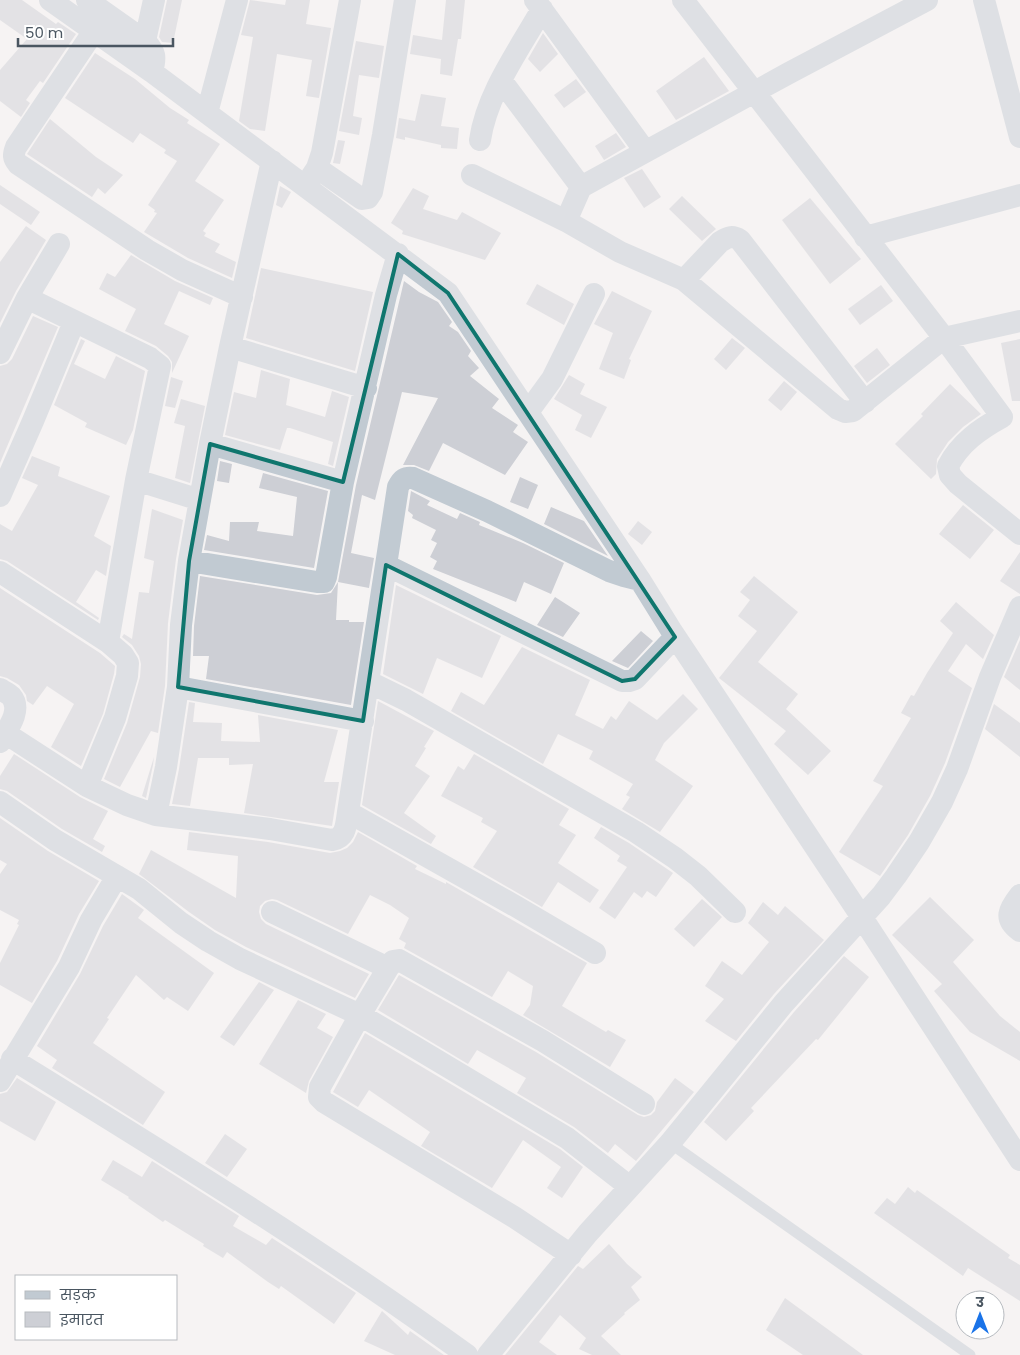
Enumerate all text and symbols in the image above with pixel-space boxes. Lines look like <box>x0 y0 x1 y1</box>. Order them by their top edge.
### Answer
scale bar <box>18 15 172 47</box>
text: 50 m <box>25 22 63 43</box>
legend <box>15 1275 178 1340</box>
text: सड़क <box>59 1284 97 1305</box>
north arrow <box>955 1290 1005 1340</box>
text: उ <box>975 1292 985 1312</box>
text: इमारत <box>59 1309 104 1330</box>

